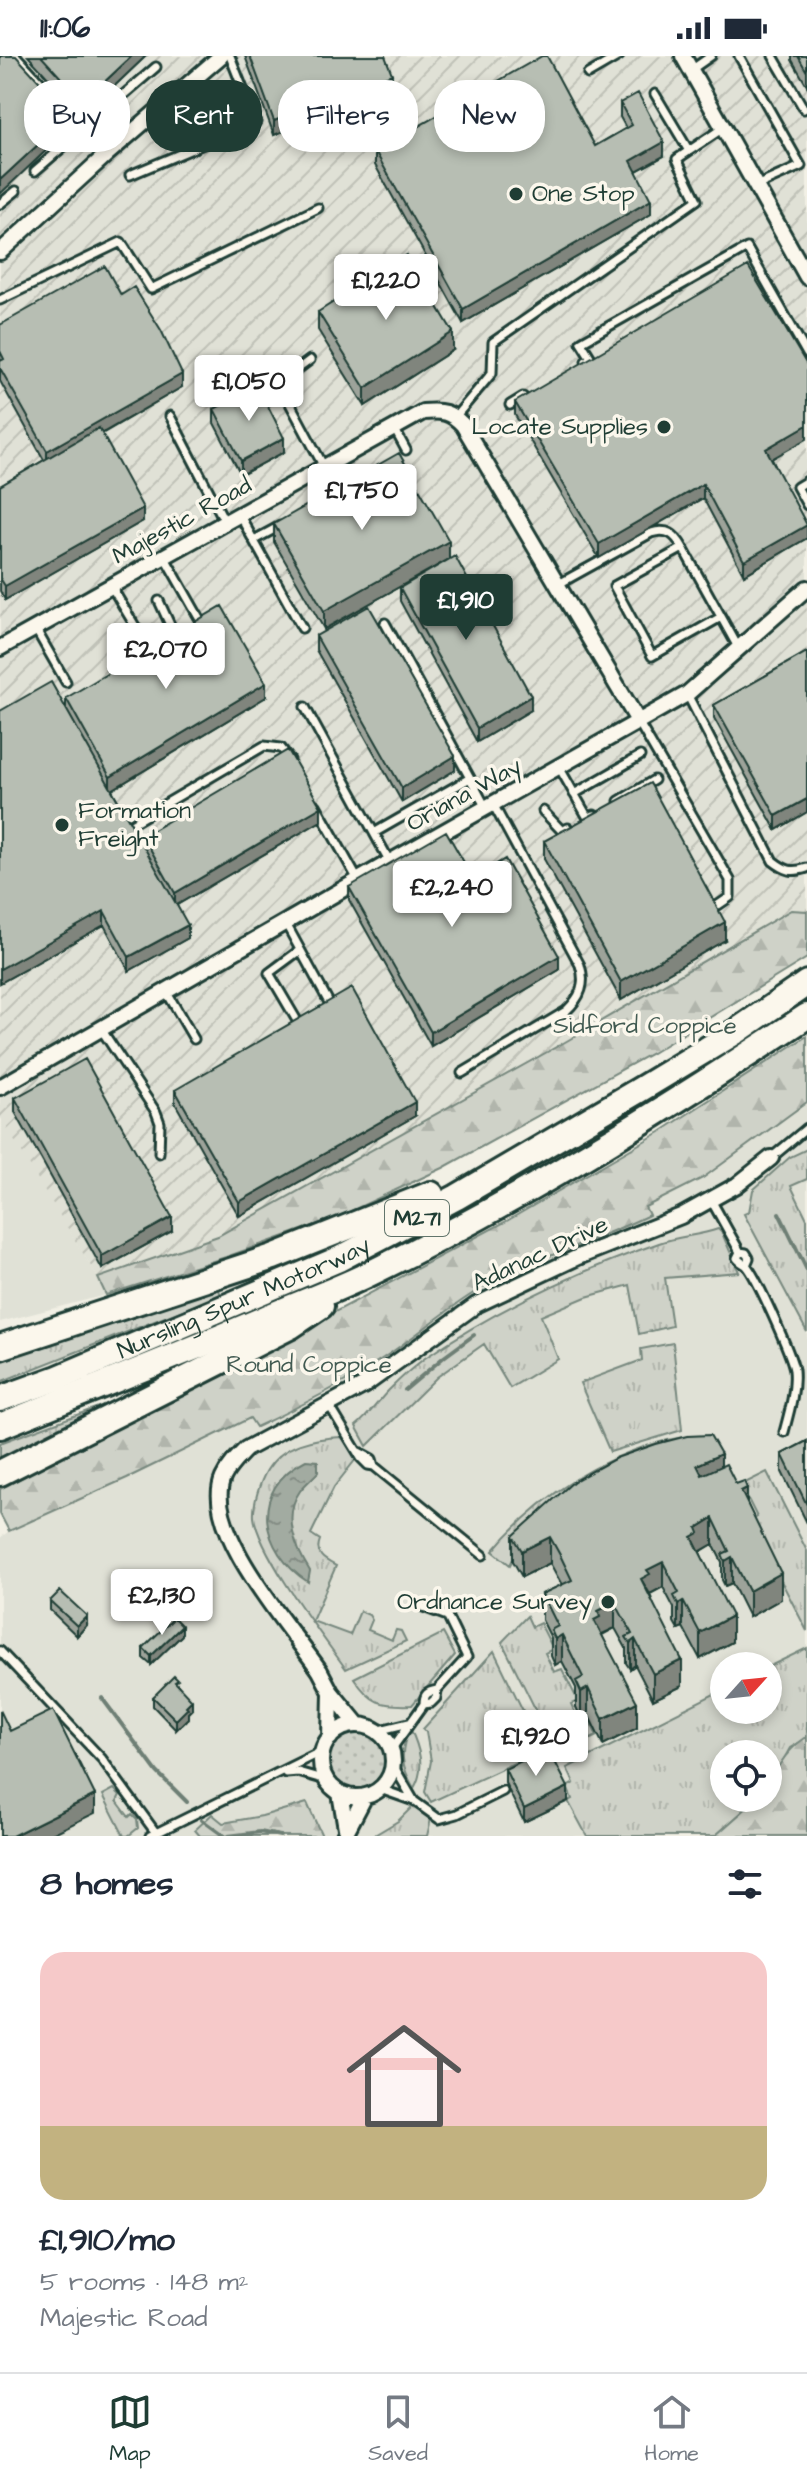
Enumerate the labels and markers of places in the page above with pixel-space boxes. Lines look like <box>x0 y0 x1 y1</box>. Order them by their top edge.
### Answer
place label: One Stop <box>532 177 635 211</box>
marker: One Stop <box>507 185 525 203</box>
pin: £1,220 <box>321 254 451 322</box>
pin: £1,050 <box>184 355 314 423</box>
place label: Locate Supplies <box>471 410 648 444</box>
marker: Locate Supplies <box>655 418 673 436</box>
pin: £1,750 <box>297 464 427 532</box>
pin: £1,910 <box>401 574 531 642</box>
pin: £2,070 <box>101 623 231 691</box>
place label: Formation Freight <box>78 794 191 857</box>
marker: Formation Freight <box>53 816 71 834</box>
pin: £2,240 <box>387 861 517 929</box>
pin: £2,130 <box>97 1569 227 1637</box>
place label: Ordnance Survey <box>397 1585 592 1620</box>
marker: Ordnance Survey <box>599 1593 617 1611</box>
pin: £1,920 <box>471 1710 601 1778</box>

